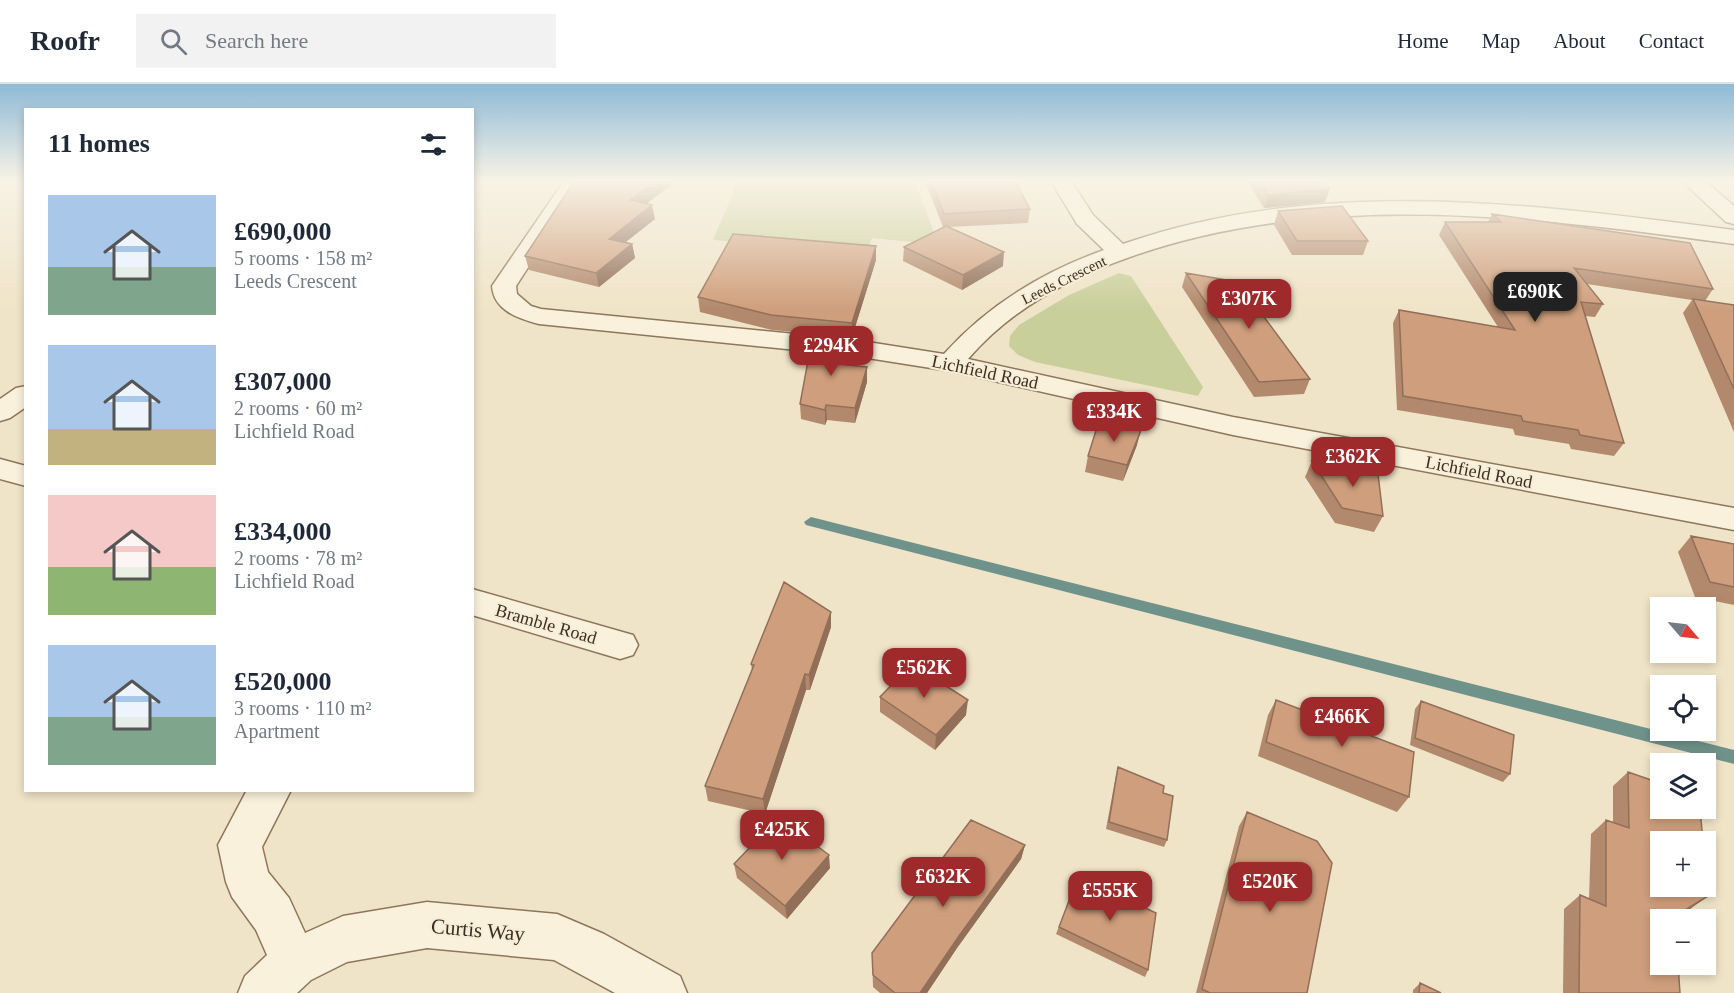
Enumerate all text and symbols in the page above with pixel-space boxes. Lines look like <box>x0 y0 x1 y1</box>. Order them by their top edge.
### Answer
search box <box>136 14 556 68</box>
text: Roofr <box>30 25 100 56</box>
icon: search <box>157 25 190 58</box>
text: Search here <box>205 28 308 53</box>
text: Home <box>1397 29 1449 53</box>
text: Map <box>1482 29 1520 53</box>
text: About <box>1553 29 1606 53</box>
text: Contact <box>1639 29 1704 53</box>
icon: filters <box>417 128 450 161</box>
text: 11 homes <box>48 129 150 158</box>
text: £690,000 <box>234 217 332 246</box>
icon: home <box>96 219 168 291</box>
text: 5 rooms · 158 m² <box>234 247 372 269</box>
street label: Leeds Crescent <box>1019 252 1110 307</box>
text: Leeds Crescent <box>234 270 357 292</box>
pin: £690K <box>1493 272 1577 323</box>
pin: £307K <box>1207 279 1291 330</box>
text: £690K <box>1507 280 1563 302</box>
text: £307K <box>1221 287 1277 309</box>
pin: £294K <box>789 326 873 377</box>
text: £294K <box>803 334 859 356</box>
street label: Lichfield Road <box>930 351 1040 393</box>
text: £307,000 <box>234 367 332 396</box>
icon: home <box>96 369 168 441</box>
pin: £334K <box>1072 392 1156 443</box>
text: 2 rooms · 60 m² <box>234 397 362 419</box>
text: £334K <box>1086 400 1142 422</box>
text: Lichfield Road <box>234 420 355 442</box>
pin: £362K <box>1311 437 1395 488</box>
text: £362K <box>1325 445 1381 467</box>
street label: Lichfield Road <box>1424 452 1534 492</box>
text: £334,000 <box>234 517 332 546</box>
icon: home <box>96 519 168 591</box>
text: 2 rooms · 78 m² <box>234 547 362 569</box>
text: Lichfield Road <box>234 570 355 592</box>
north arrow <box>1650 597 1716 663</box>
map controls <box>1650 597 1716 975</box>
street label: Bramble Road <box>493 600 599 648</box>
pin: £562K <box>882 648 966 699</box>
text: £562K <box>896 656 952 678</box>
text: £520,000 <box>234 667 332 696</box>
icon: home <box>96 669 168 741</box>
button: locate <box>1650 675 1716 741</box>
text: 3 rooms · 110 m² <box>234 697 371 719</box>
pin: £466K <box>1300 697 1384 748</box>
text: £466K <box>1314 705 1370 727</box>
text: Apartment <box>234 720 320 742</box>
button: layers <box>1650 753 1716 819</box>
pin: £425K <box>740 810 824 861</box>
text: £425K <box>754 818 810 840</box>
button: + <box>1650 831 1716 897</box>
pin: £632K <box>901 857 985 908</box>
pin: £520K <box>1228 862 1312 913</box>
text: £632K <box>915 865 971 887</box>
text: £520K <box>1242 870 1298 892</box>
pin: £555K <box>1068 871 1152 922</box>
text: £555K <box>1082 879 1138 901</box>
button: − <box>1650 909 1716 975</box>
street label: Curtis Way <box>430 914 526 946</box>

